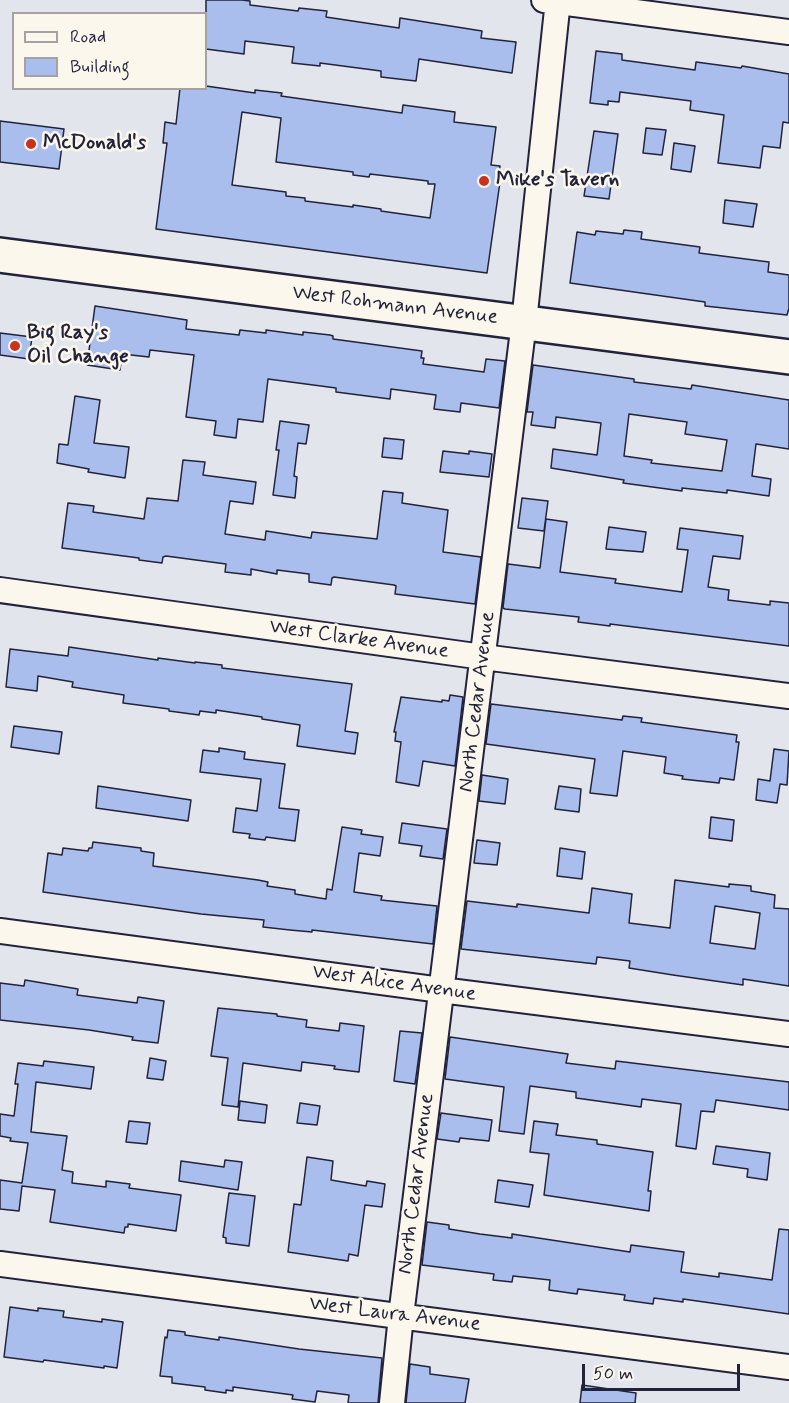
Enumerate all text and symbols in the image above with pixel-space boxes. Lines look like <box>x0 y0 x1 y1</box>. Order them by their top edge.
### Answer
legend <box>12 12 207 90</box>
text: Road <box>70 25 106 49</box>
text: Building <box>70 55 130 79</box>
place label: McDonald's <box>43 131 146 157</box>
marker: McDonald's <box>24 137 38 151</box>
place label: Mike's Tavern <box>496 168 619 194</box>
marker: Mike's Tavern <box>477 174 491 188</box>
street label: West Rohmann Avenue <box>291 281 499 331</box>
place label: Big Ray's Oil Change <box>27 321 129 371</box>
marker: Big Ray's Oil Change <box>8 339 22 353</box>
street label: North Cedar Avenue <box>454 610 502 794</box>
street label: West Clarke Avenue <box>268 615 450 665</box>
street label: West Alice Avenue <box>311 960 477 1008</box>
street label: North Cedar Avenue <box>393 1092 441 1276</box>
street label: West Laura Avenue <box>308 1292 482 1338</box>
scale bar <box>585 1352 742 1390</box>
text: 50 m <box>593 1362 633 1386</box>

